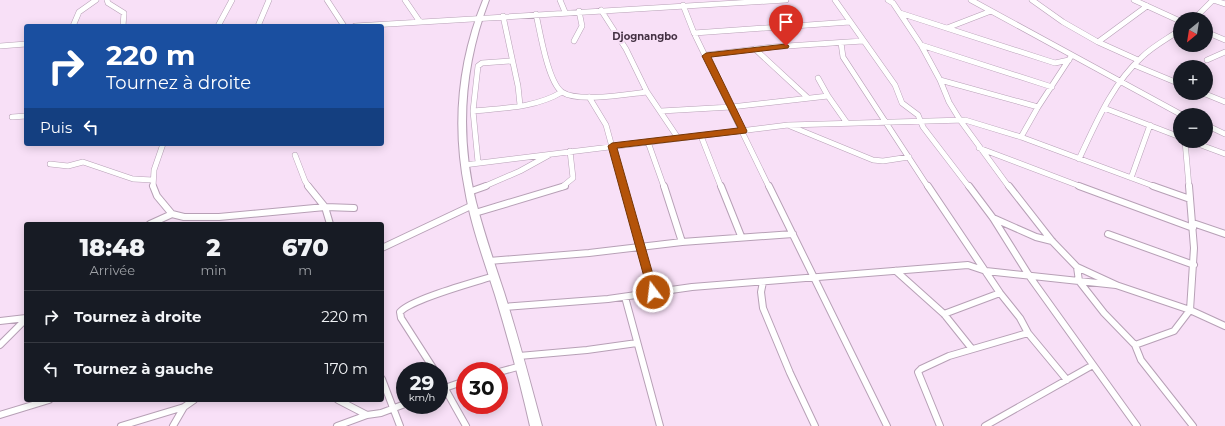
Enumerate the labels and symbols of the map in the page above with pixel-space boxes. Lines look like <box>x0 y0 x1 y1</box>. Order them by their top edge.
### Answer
pin <box>769 5 803 46</box>
north arrow <box>1173 12 1213 52</box>
district label: Djognangbo <box>612 30 678 43</box>
position arrow <box>632 271 674 313</box>
speed limit sign: 30 <box>456 362 508 414</box>

